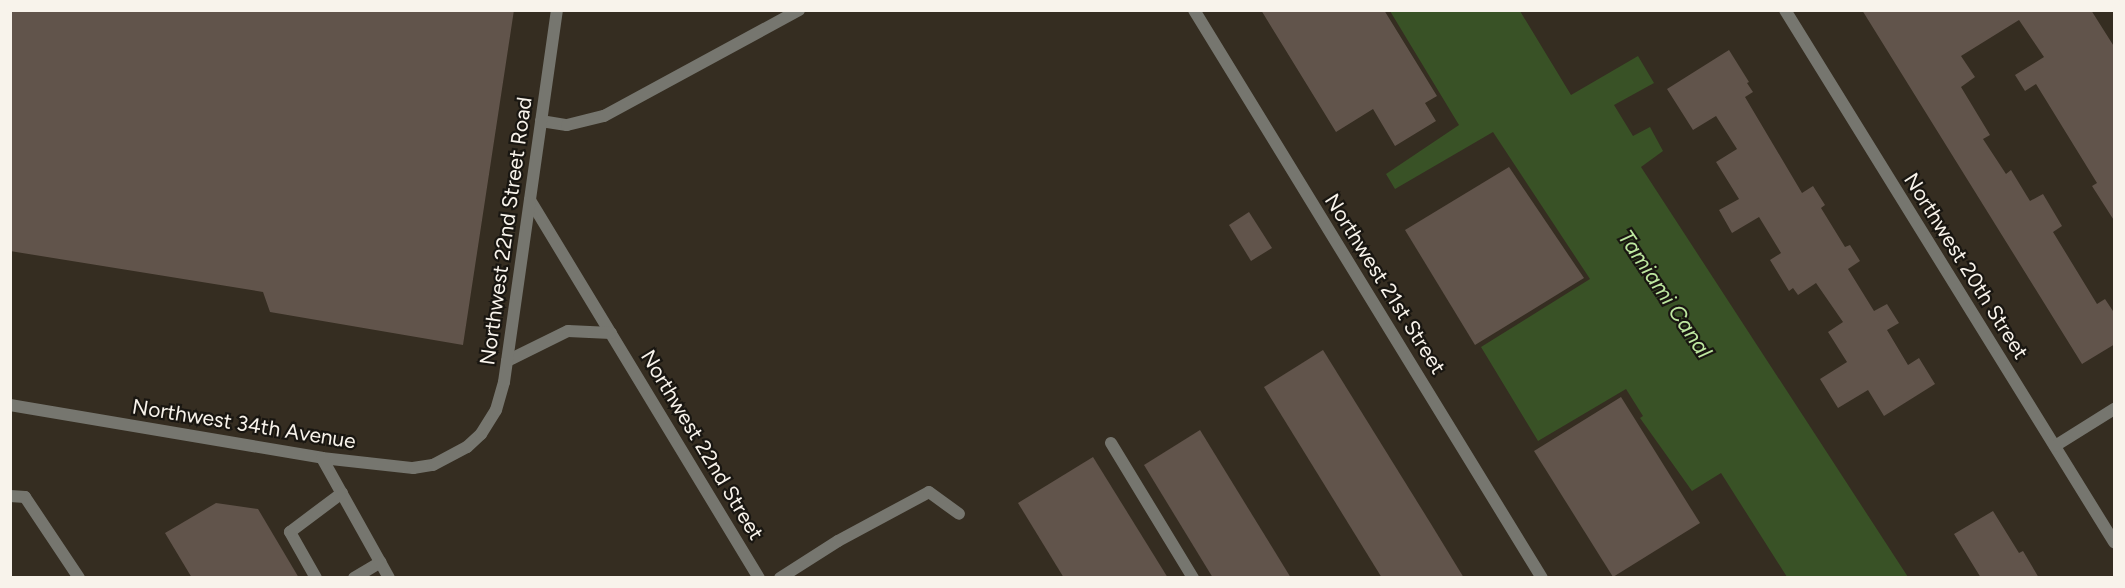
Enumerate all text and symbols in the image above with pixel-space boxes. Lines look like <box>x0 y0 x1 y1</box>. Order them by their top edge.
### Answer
street label: Northwest 22nd Street Road <box>475 95 537 367</box>
street label: Northwest 20th Street <box>1898 168 2034 364</box>
street label: Northwest 21st Street <box>1319 189 1451 379</box>
water label: Tamiami Canal <box>1613 225 1717 363</box>
street label: Northwest 22nd Street <box>635 345 769 545</box>
street label: Northwest 34th Avenue <box>130 394 358 454</box>

